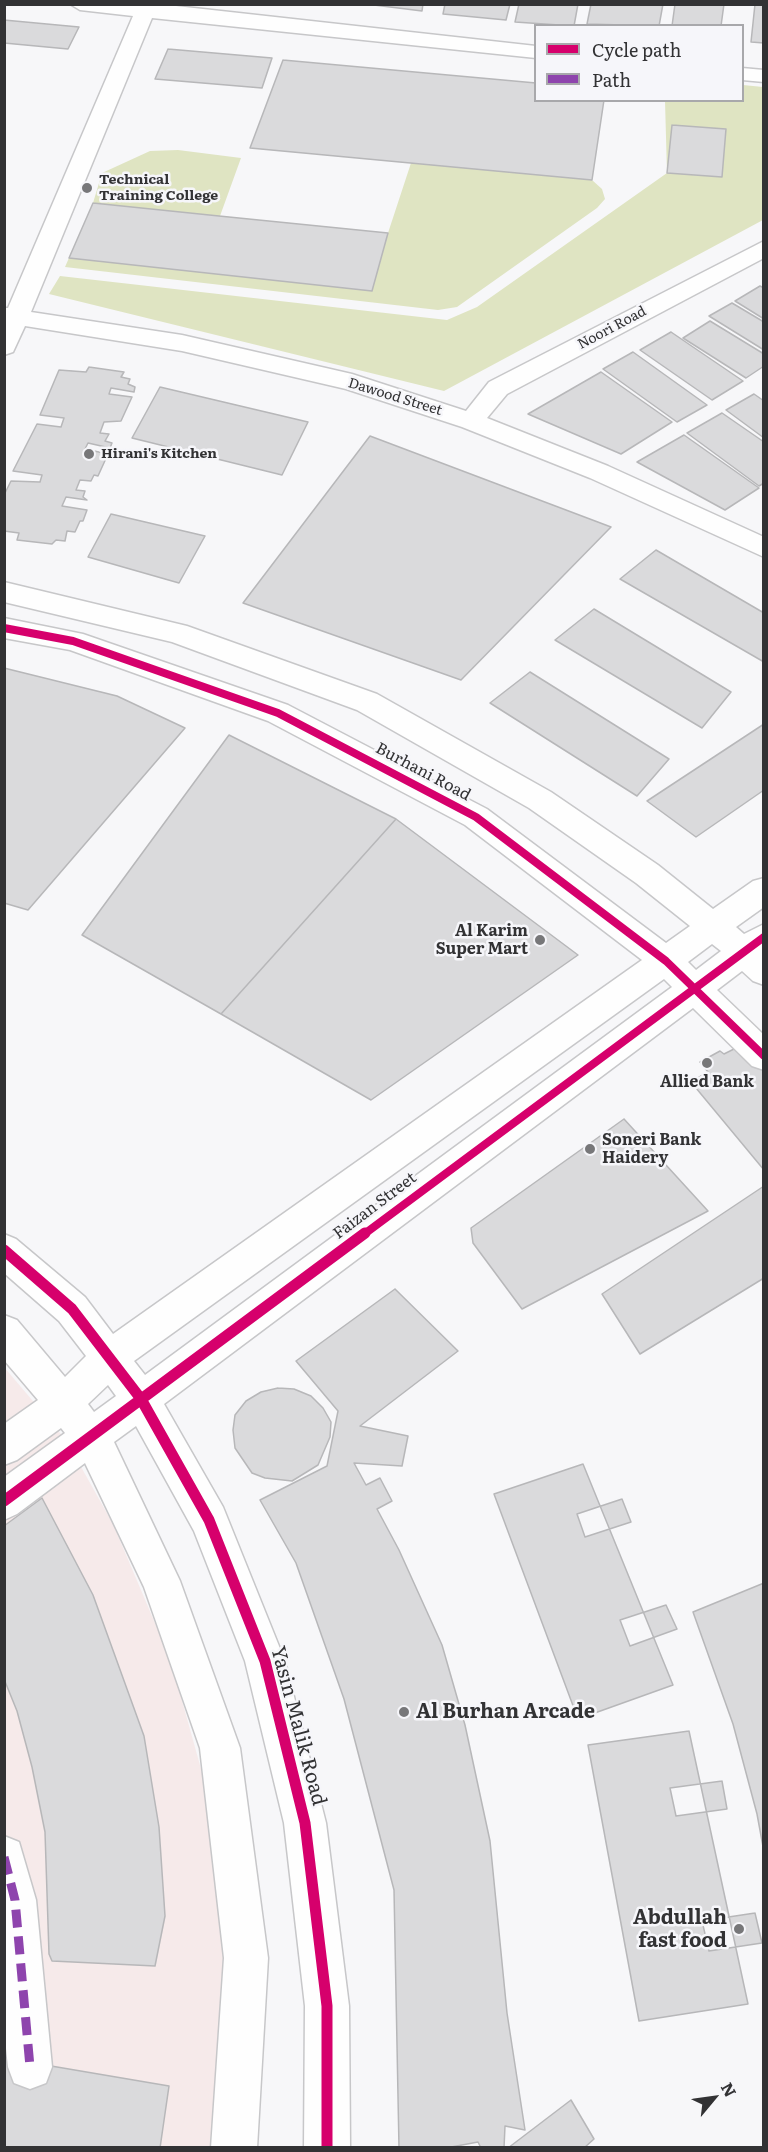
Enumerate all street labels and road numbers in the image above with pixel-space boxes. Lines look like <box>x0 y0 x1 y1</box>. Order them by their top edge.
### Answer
street label: Noori Road <box>575 303 649 353</box>
street label: Dawood Street <box>346 375 444 419</box>
street label: Burhani Road <box>372 739 474 805</box>
street label: Faizan Street <box>330 1169 420 1243</box>
street label: Yasin Malik Road <box>265 1644 331 1808</box>

